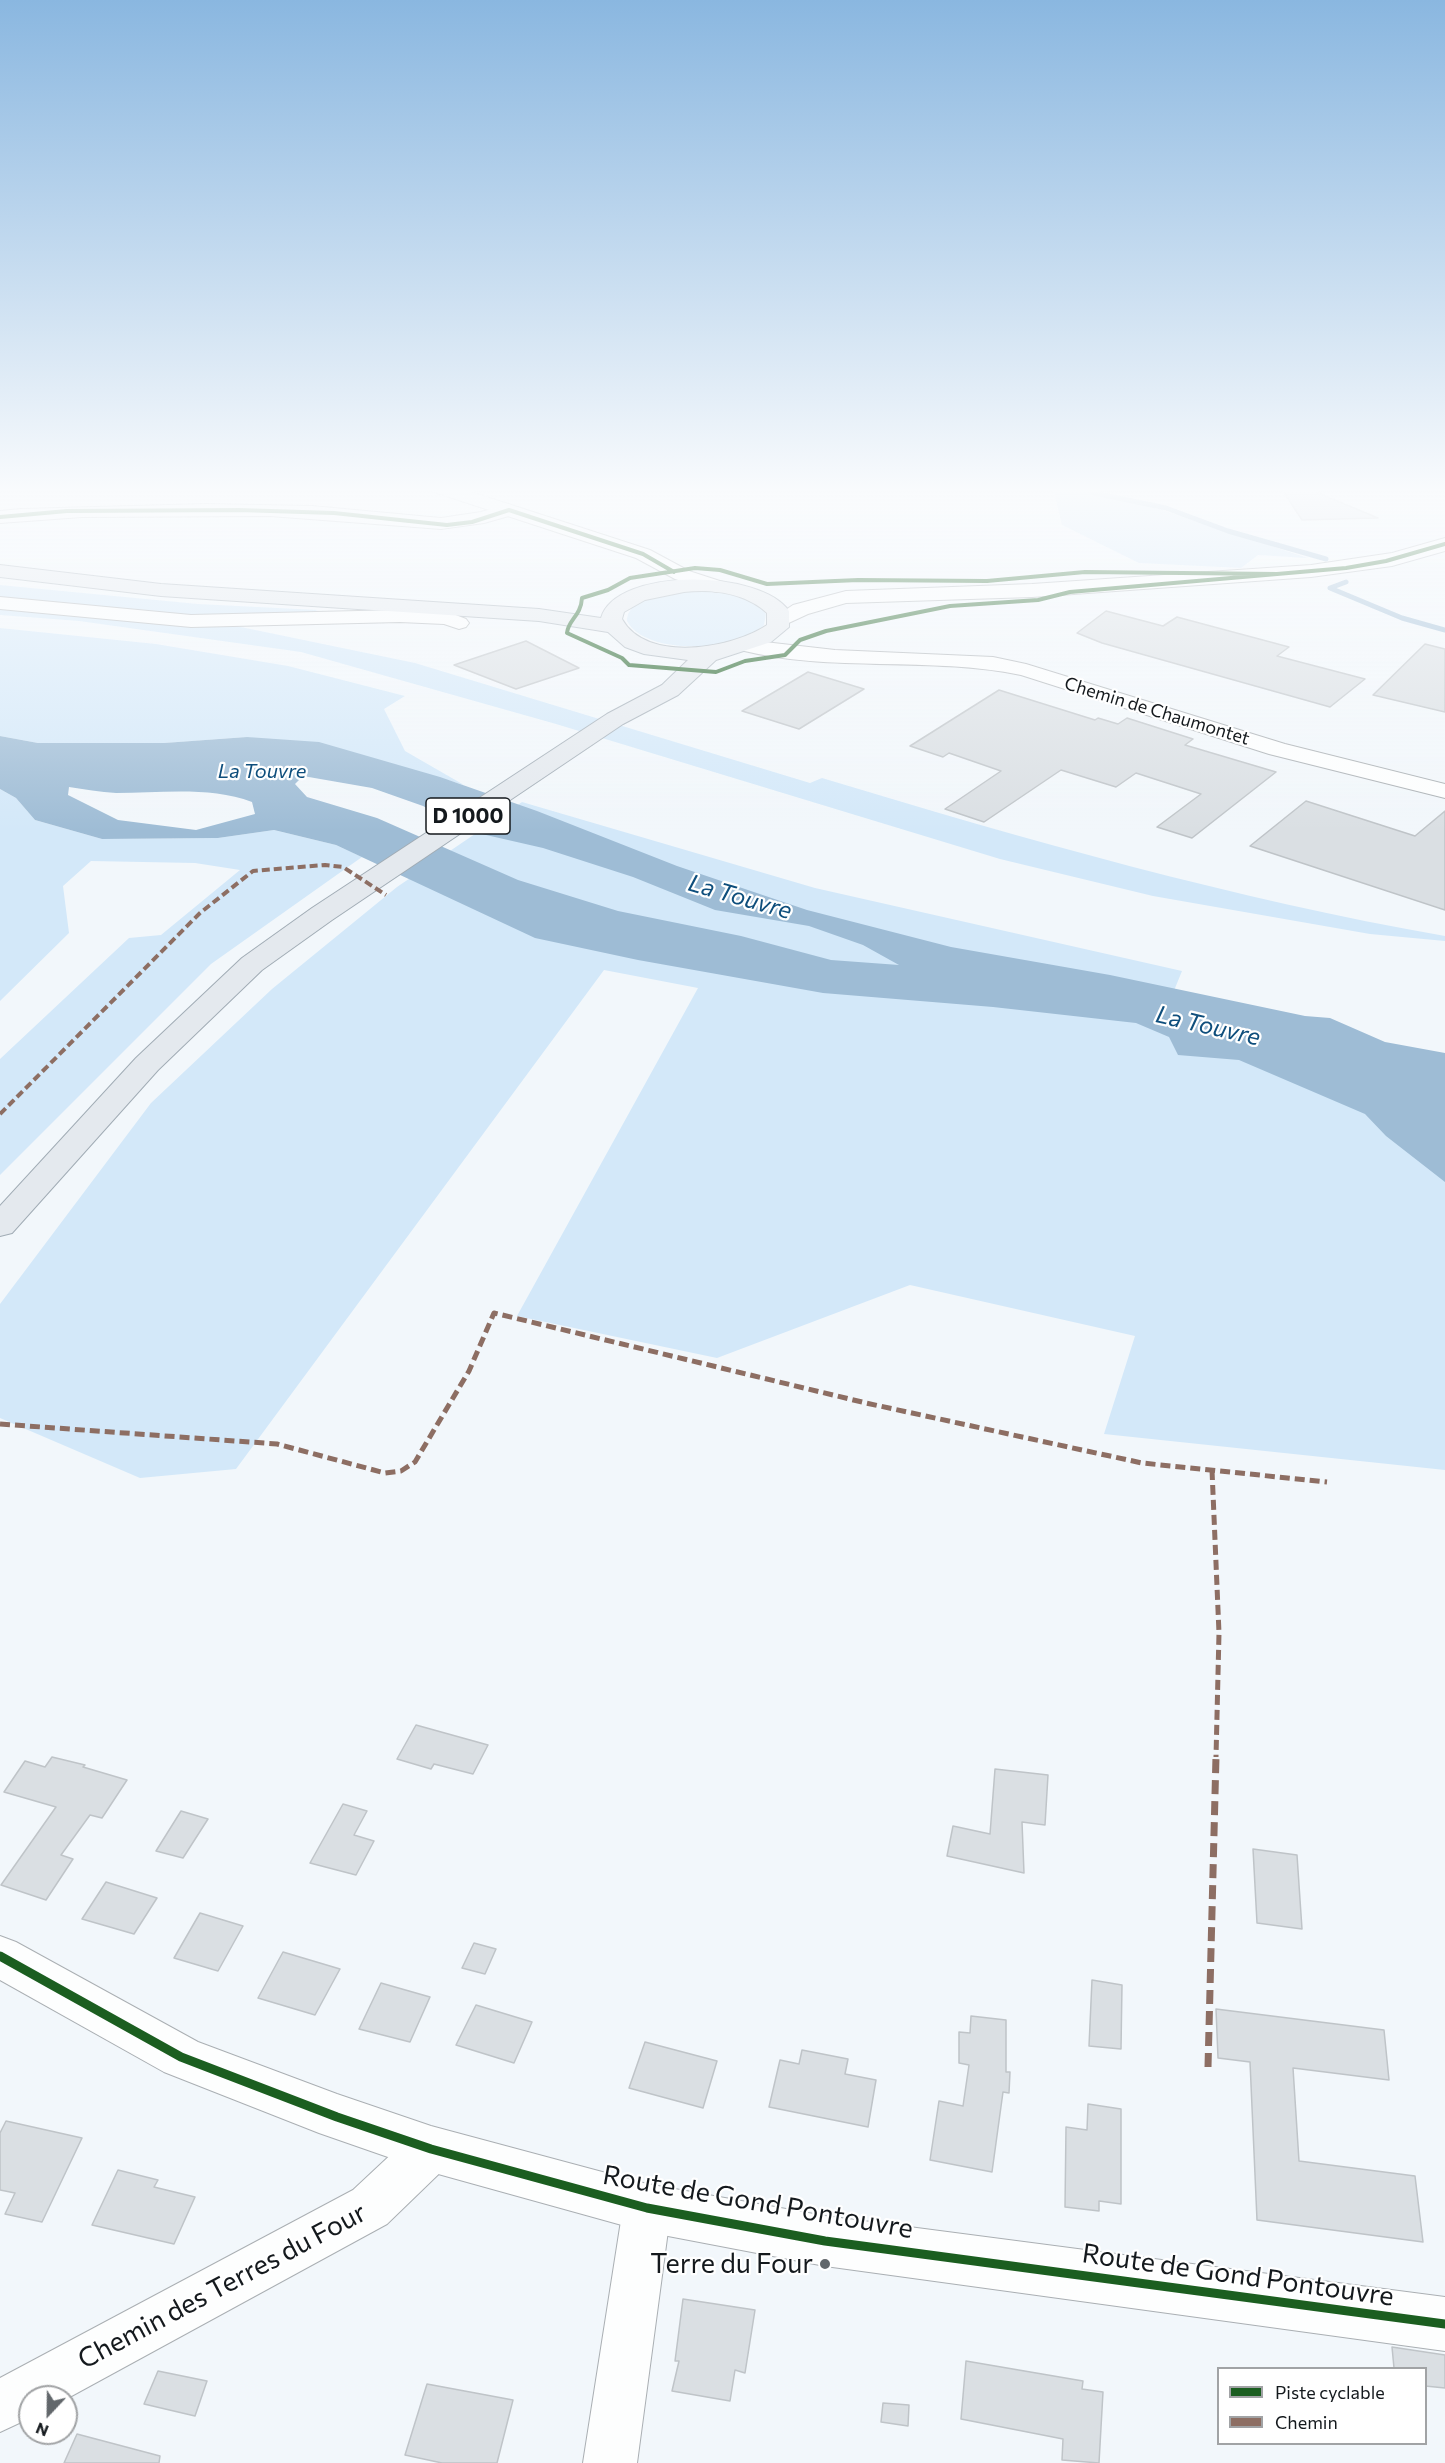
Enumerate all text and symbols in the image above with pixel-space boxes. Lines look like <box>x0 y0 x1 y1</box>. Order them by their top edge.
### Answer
street label: Chemin de Chaumontet <box>1062 673 1252 749</box>
water label: La Touvre <box>218 759 306 783</box>
road number: D 1000 <box>426 798 510 834</box>
water label: La Touvre <box>685 869 795 925</box>
water label: La Touvre <box>1153 1000 1263 1052</box>
street label: Route de Gond Pontouvre <box>600 2159 916 2245</box>
street label: Chemin des Terres du Four <box>72 2196 372 2376</box>
street label: Route de Gond Pontouvre <box>1080 2237 1396 2313</box>
place label: Terre du Four <box>650 2248 813 2280</box>
marker: Terre du Four <box>818 2257 832 2271</box>
legend <box>1217 2367 1427 2445</box>
text: Piste cyclable <box>1275 2381 1385 2403</box>
north arrow <box>18 2385 78 2445</box>
text: Chemin <box>1275 2411 1338 2433</box>
text: N <box>33 2419 51 2441</box>

